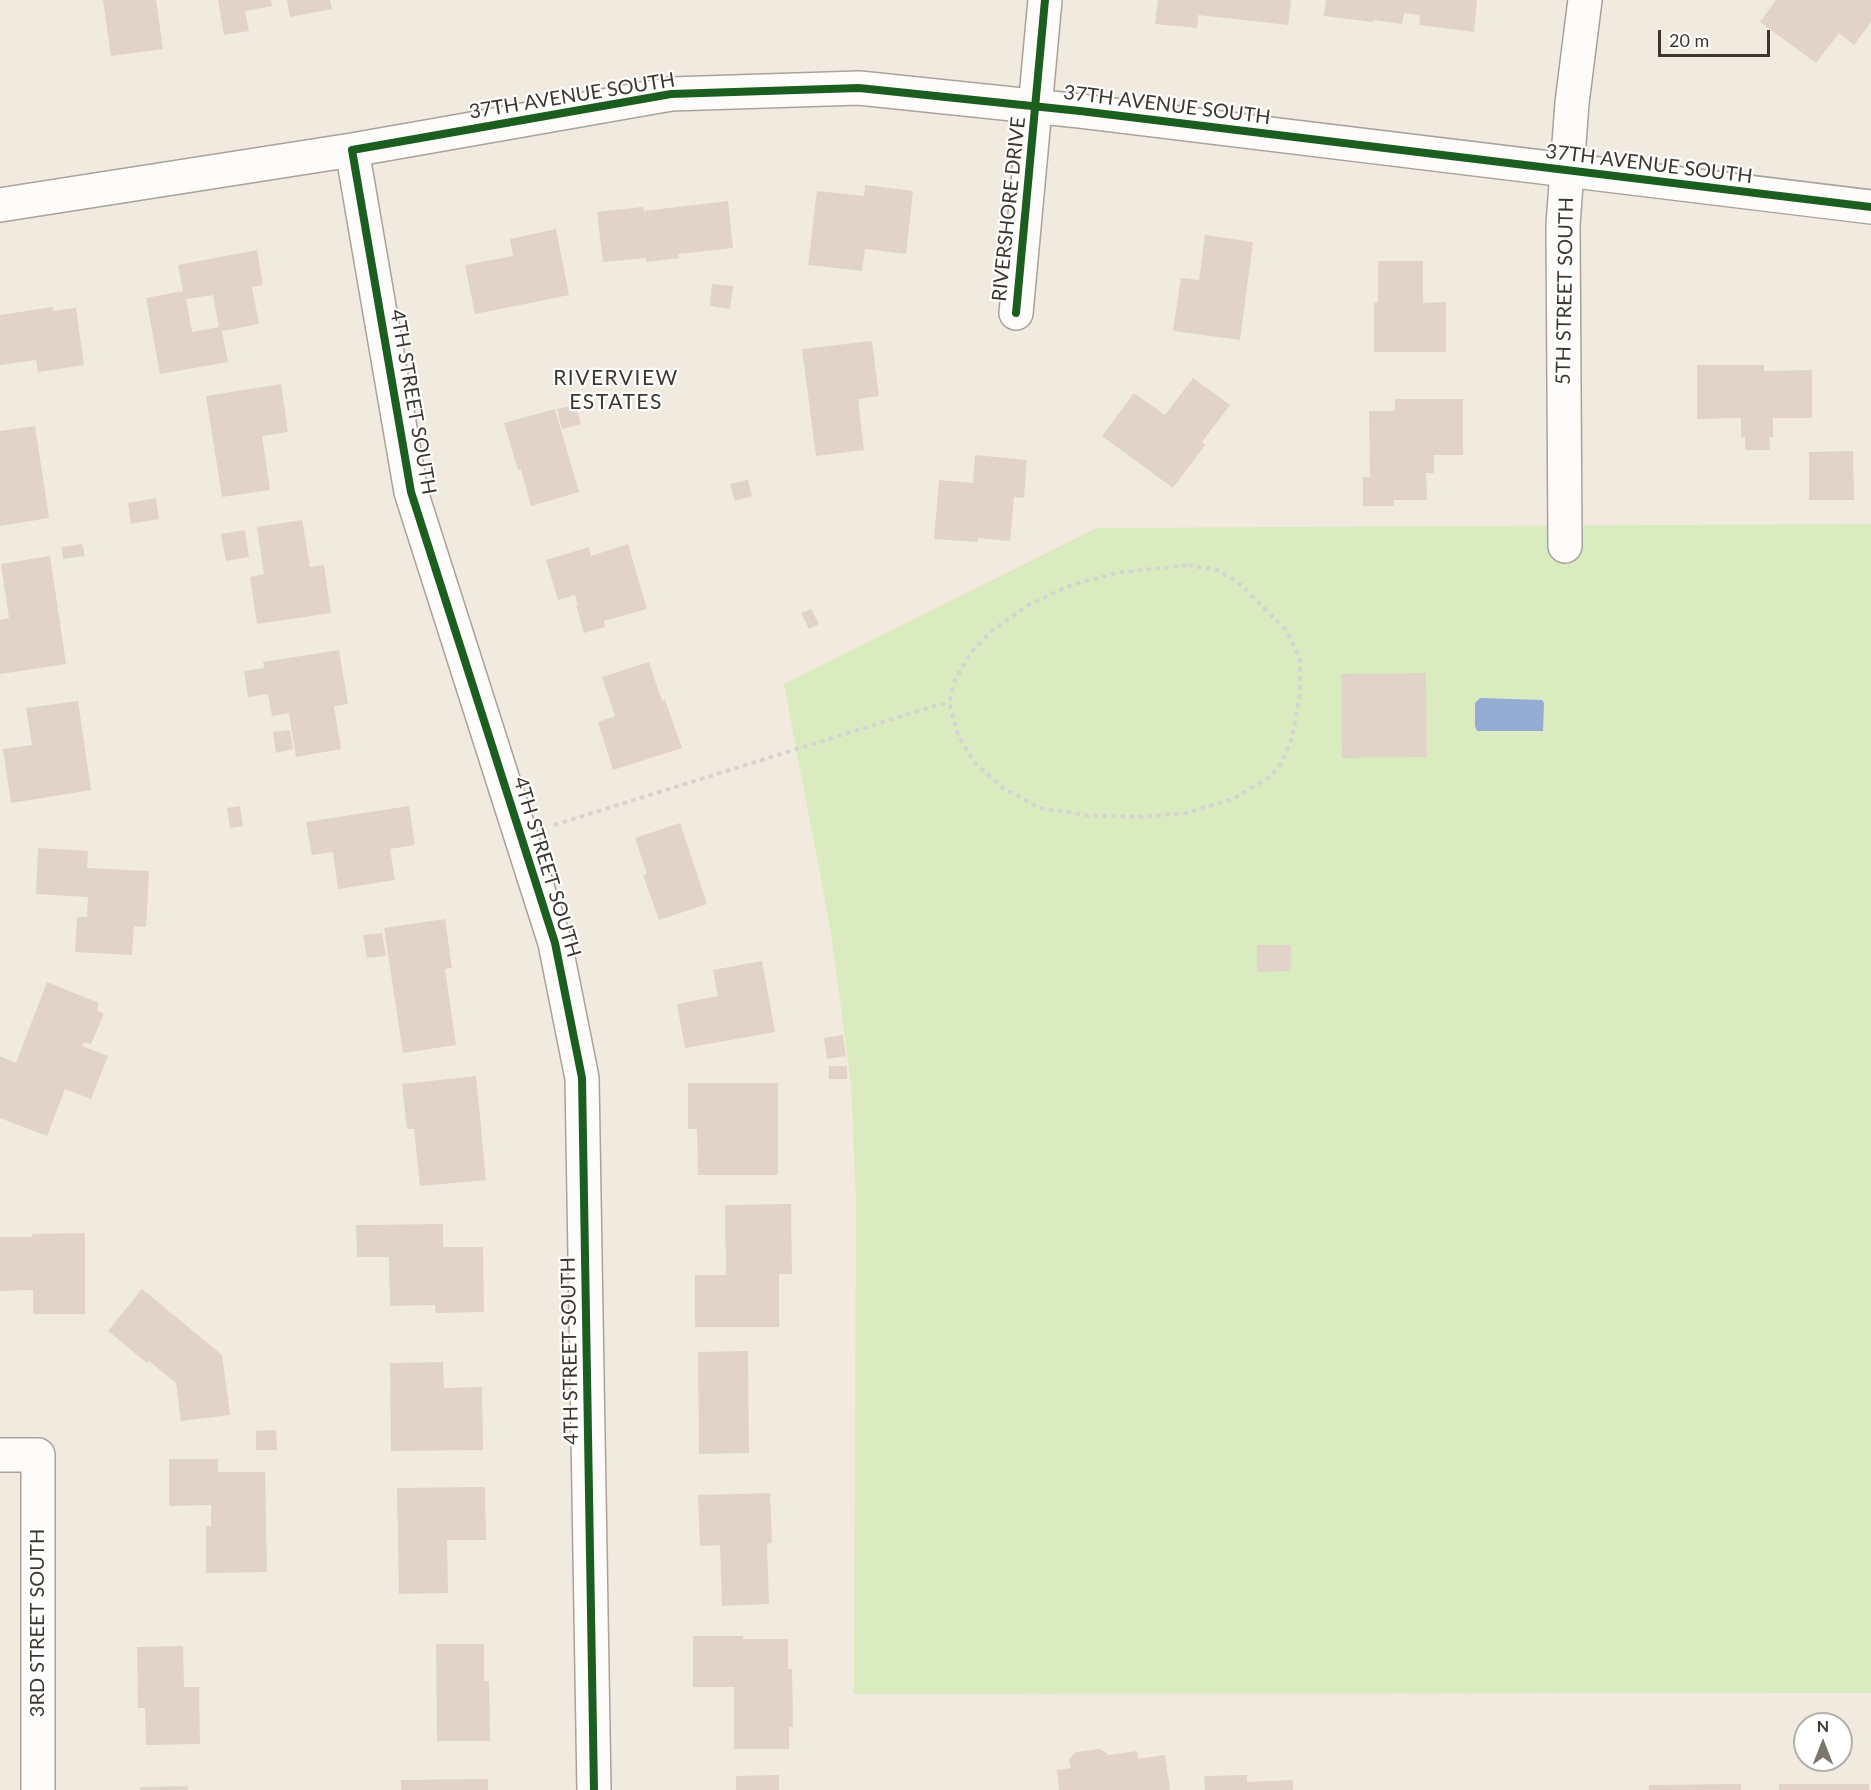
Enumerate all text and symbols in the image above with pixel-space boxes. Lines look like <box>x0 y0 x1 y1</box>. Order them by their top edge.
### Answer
scale bar <box>1661 18 1774 56</box>
text: 20 m <box>1669 29 1709 51</box>
street label: 37TH AVENUE SOUTH <box>467 68 677 124</box>
street label: 37TH AVENUE SOUTH <box>1062 80 1272 130</box>
street label: RIVERSHORE DRIVE <box>987 115 1031 303</box>
street label: 37TH AVENUE SOUTH <box>1544 139 1754 189</box>
street label: 5TH STREET SOUTH <box>1551 197 1579 385</box>
street label: 4TH STREET SOUTH <box>385 308 441 496</box>
district label: RIVERVIEW ESTATES <box>553 365 679 415</box>
street label: 4TH STREET SOUTH <box>508 774 586 960</box>
street label: 4TH STREET SOUTH <box>556 1257 584 1445</box>
street label: 3RD STREET SOUTH <box>26 1529 50 1717</box>
north arrow <box>1793 1712 1853 1772</box>
text: N <box>1817 1716 1829 1735</box>

